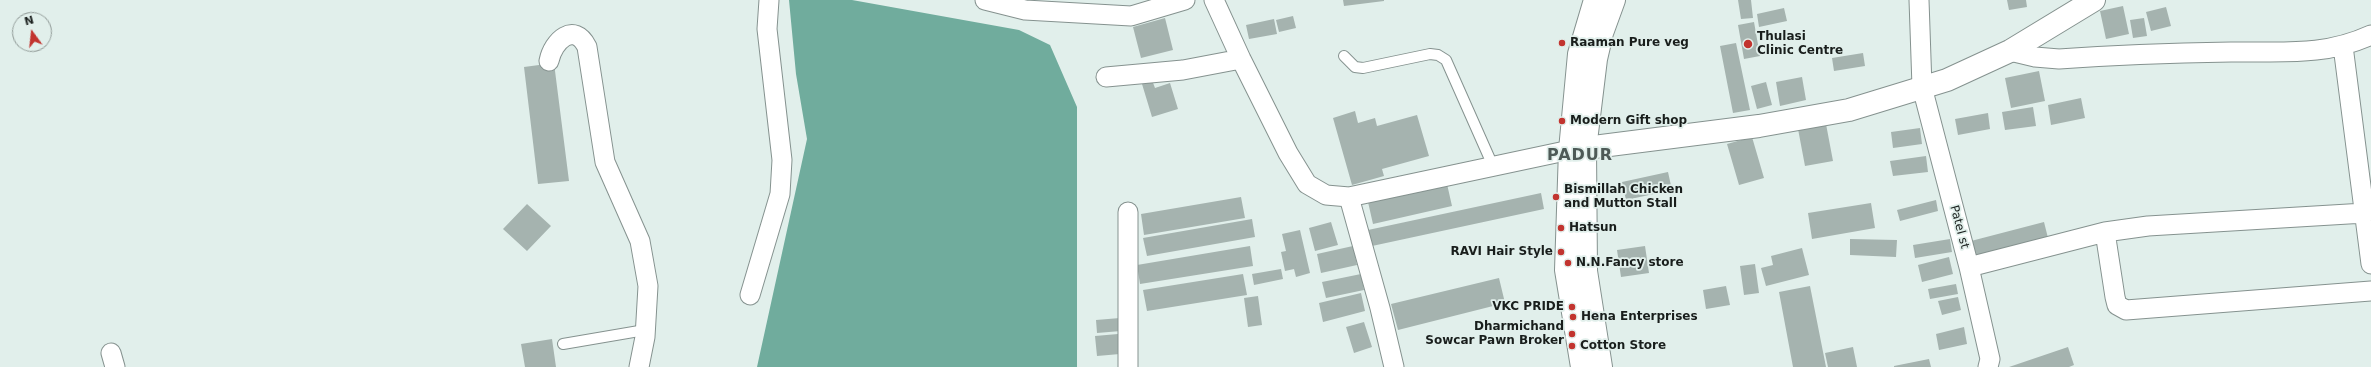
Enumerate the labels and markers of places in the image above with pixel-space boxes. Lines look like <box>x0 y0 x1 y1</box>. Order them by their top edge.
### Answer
place label: Thulasi Clinic Centre <box>1757 30 1843 58</box>
place label: Raaman Pure veg <box>1570 36 1689 50</box>
marker: Raaman Pure veg <box>1557 38 1567 48</box>
marker: Thulasi Clinic Centre <box>1742 38 1754 50</box>
place label: Modern Gift shop <box>1570 114 1687 128</box>
marker: Modern Gift shop <box>1557 116 1567 126</box>
place label: Bismillah Chicken and Mutton Stall <box>1564 183 1683 211</box>
marker: Bismillah Chicken and Mutton Stall <box>1551 192 1561 202</box>
place label: Hatsun <box>1569 221 1617 235</box>
marker: Hatsun <box>1556 223 1566 233</box>
place label: RAVI Hair Style <box>1451 245 1553 259</box>
marker: RAVI Hair Style <box>1556 247 1566 257</box>
place label: N.N.Fancy store <box>1576 256 1684 270</box>
marker: N.N.Fancy store <box>1563 258 1573 268</box>
place label: VKC PRIDE <box>1492 300 1564 314</box>
marker: VKC PRIDE <box>1567 302 1577 312</box>
place label: Hena Enterprises <box>1581 310 1698 324</box>
marker: Hena Enterprises <box>1568 312 1578 322</box>
place label: Dharmichand Sowcar Pawn Broker <box>1425 320 1564 348</box>
marker: Dharmichand Sowcar Pawn Broker <box>1567 329 1577 339</box>
place label: Cotton Store <box>1580 339 1666 353</box>
marker: Cotton Store <box>1567 341 1577 351</box>

